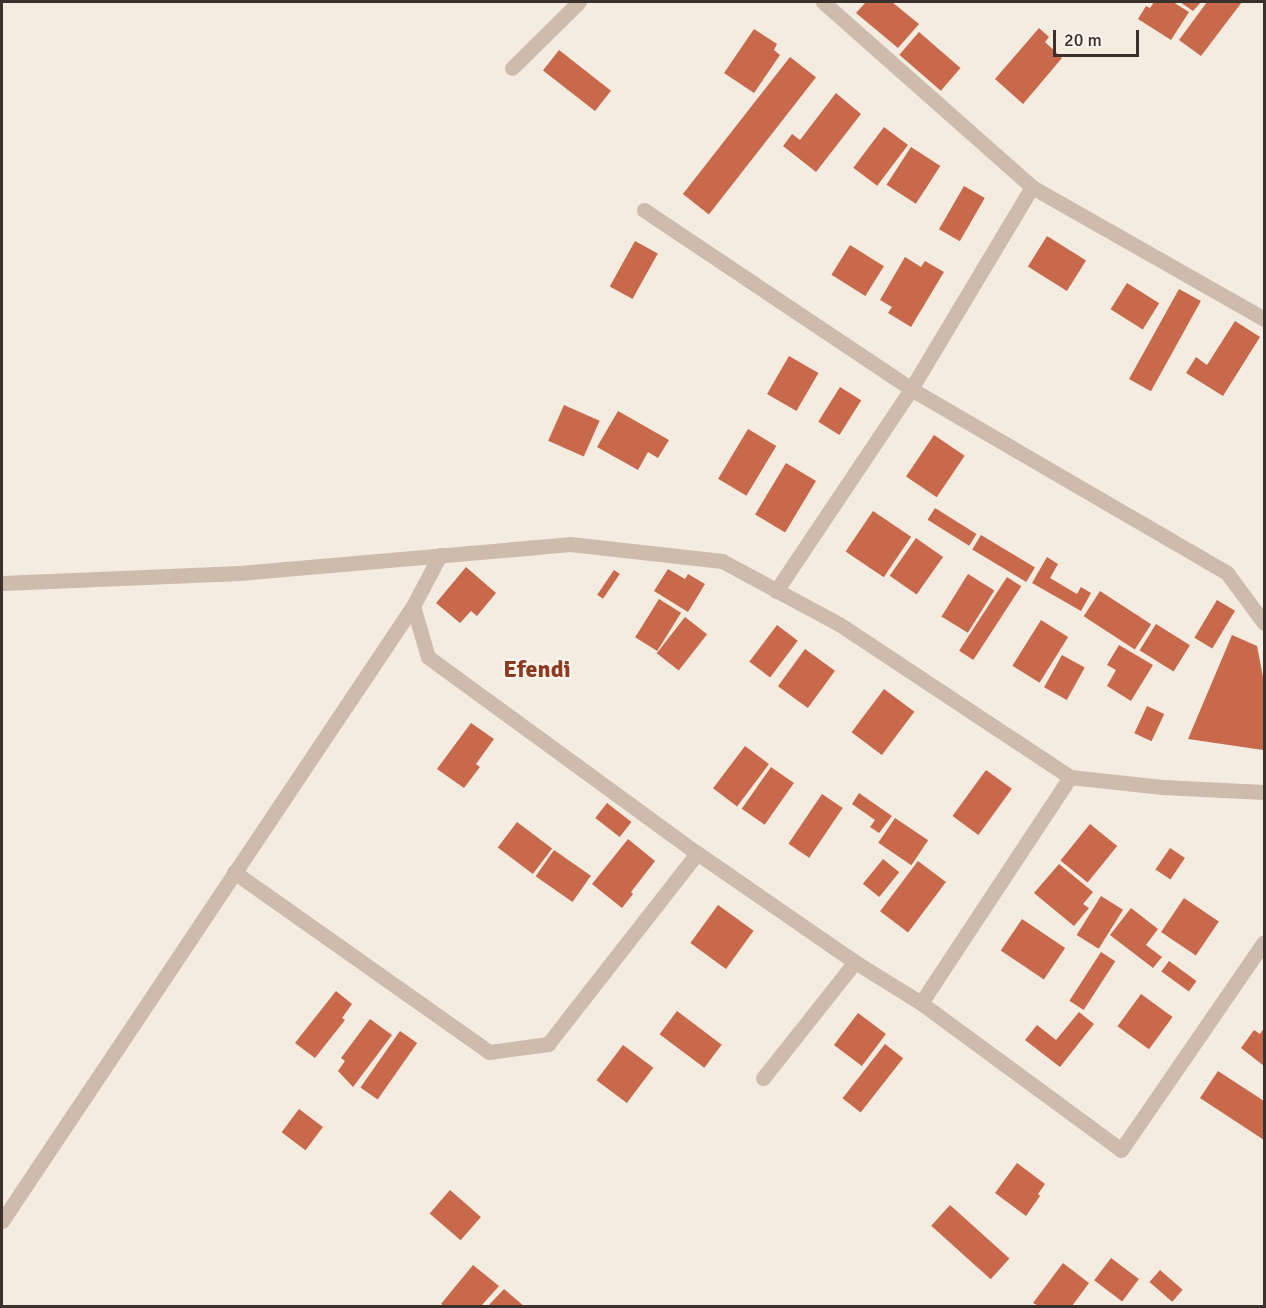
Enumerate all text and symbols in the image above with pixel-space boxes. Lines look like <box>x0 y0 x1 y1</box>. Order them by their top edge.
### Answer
scale bar <box>1056 18 1142 56</box>
text: 20 m <box>1064 29 1102 51</box>
district label: Efendi <box>503 656 571 684</box>

